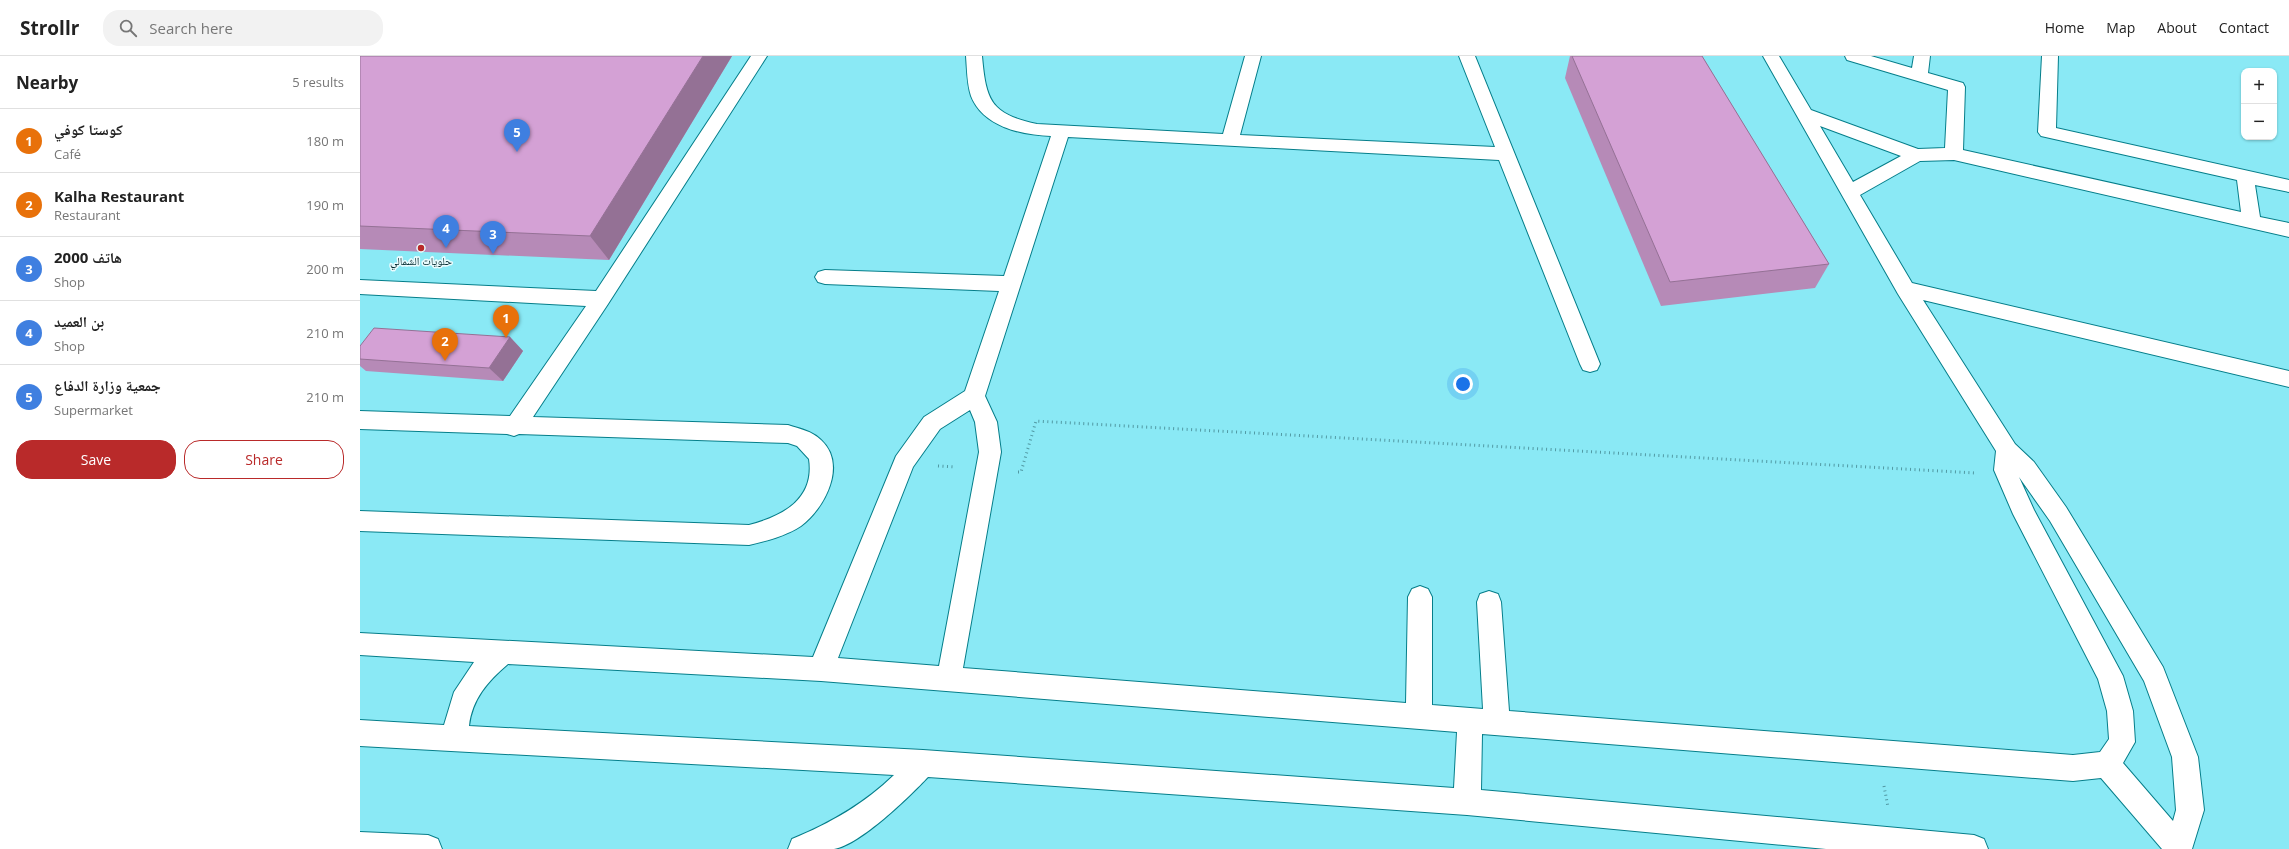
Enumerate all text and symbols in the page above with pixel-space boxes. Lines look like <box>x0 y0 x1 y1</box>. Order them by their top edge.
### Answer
search box <box>103 10 383 46</box>
text: Strollr <box>20 15 79 41</box>
icon: search <box>117 17 139 39</box>
text: Search here <box>149 18 233 38</box>
text: Home <box>2045 18 2084 37</box>
text: Map <box>2106 18 2135 37</box>
text: About <box>2157 18 2197 37</box>
text: Contact <box>2219 18 2269 37</box>
map controls <box>2241 68 2277 140</box>
button: + <box>2241 68 2277 104</box>
text: Nearby <box>16 71 78 94</box>
text: 5 results <box>292 73 344 91</box>
button: − <box>2241 104 2277 140</box>
text: كوستا كوفي <box>54 119 123 139</box>
pin: 5 <box>504 119 530 152</box>
text: 1 <box>25 132 33 150</box>
text: 180 m <box>306 132 344 150</box>
text: Café <box>54 145 81 163</box>
text: Kalha Restaurant <box>54 186 184 206</box>
text: 2 <box>25 196 33 214</box>
text: 190 m <box>306 196 344 214</box>
text: Restaurant <box>54 206 121 224</box>
pin: 4 <box>433 215 459 248</box>
pin: 3 <box>480 221 506 254</box>
marker: حلويات الشمالي <box>416 243 426 253</box>
text: هاتف 2000 <box>54 247 122 267</box>
place label: حلويات الشمالي <box>390 253 452 270</box>
text: 3 <box>25 260 33 278</box>
text: 200 m <box>306 260 344 278</box>
text: Shop <box>54 273 85 291</box>
pin: 1 <box>493 305 519 338</box>
text: بن العميد <box>54 311 104 331</box>
text: 4 <box>25 324 33 342</box>
text: 210 m <box>306 324 344 342</box>
pin: 2 <box>432 328 458 361</box>
text: Shop <box>54 337 85 355</box>
your location <box>1453 374 1473 394</box>
text: جمعية وزارة الدفاع <box>54 375 161 395</box>
text: 5 <box>25 388 33 406</box>
text: 210 m <box>306 388 344 406</box>
text: Supermarket <box>54 401 133 419</box>
button: Save <box>16 440 176 479</box>
button: Share <box>184 440 344 479</box>

